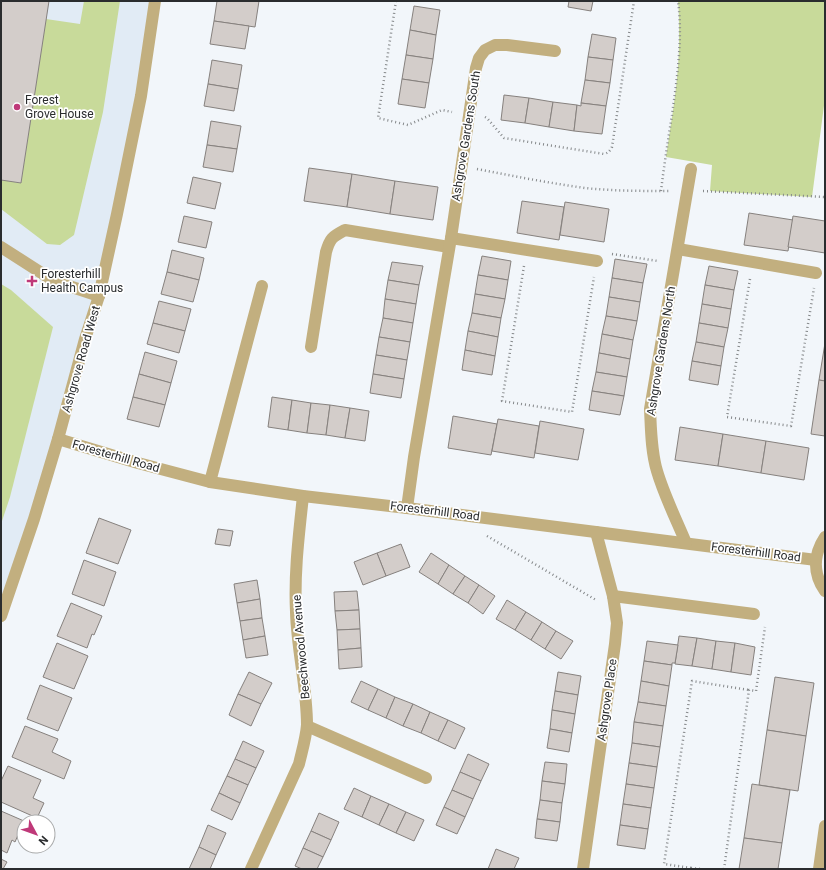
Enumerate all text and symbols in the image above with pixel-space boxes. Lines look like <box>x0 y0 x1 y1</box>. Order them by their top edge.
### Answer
street label: Ashgrove Gardens South <box>449 70 483 202</box>
place label: Forest Grove House <box>25 93 94 121</box>
marker: Forest Grove House <box>12 102 22 112</box>
place label: Foresterhill Health Campus <box>41 267 123 295</box>
marker: Foresterhill Health Campus <box>26 275 38 287</box>
street label: Ashgrove Gardens North <box>644 285 678 417</box>
street label: Ashgrove Road West <box>59 304 103 414</box>
street label: Foresterhill Road <box>71 437 161 475</box>
street label: Foresterhill Road <box>389 499 481 523</box>
street label: Foresterhill Road <box>710 540 802 564</box>
street label: Beechwood Avenue <box>289 594 313 700</box>
street label: Ashgrove Place <box>594 658 620 742</box>
north arrow <box>16 814 56 854</box>
text: N <box>36 833 51 848</box>

